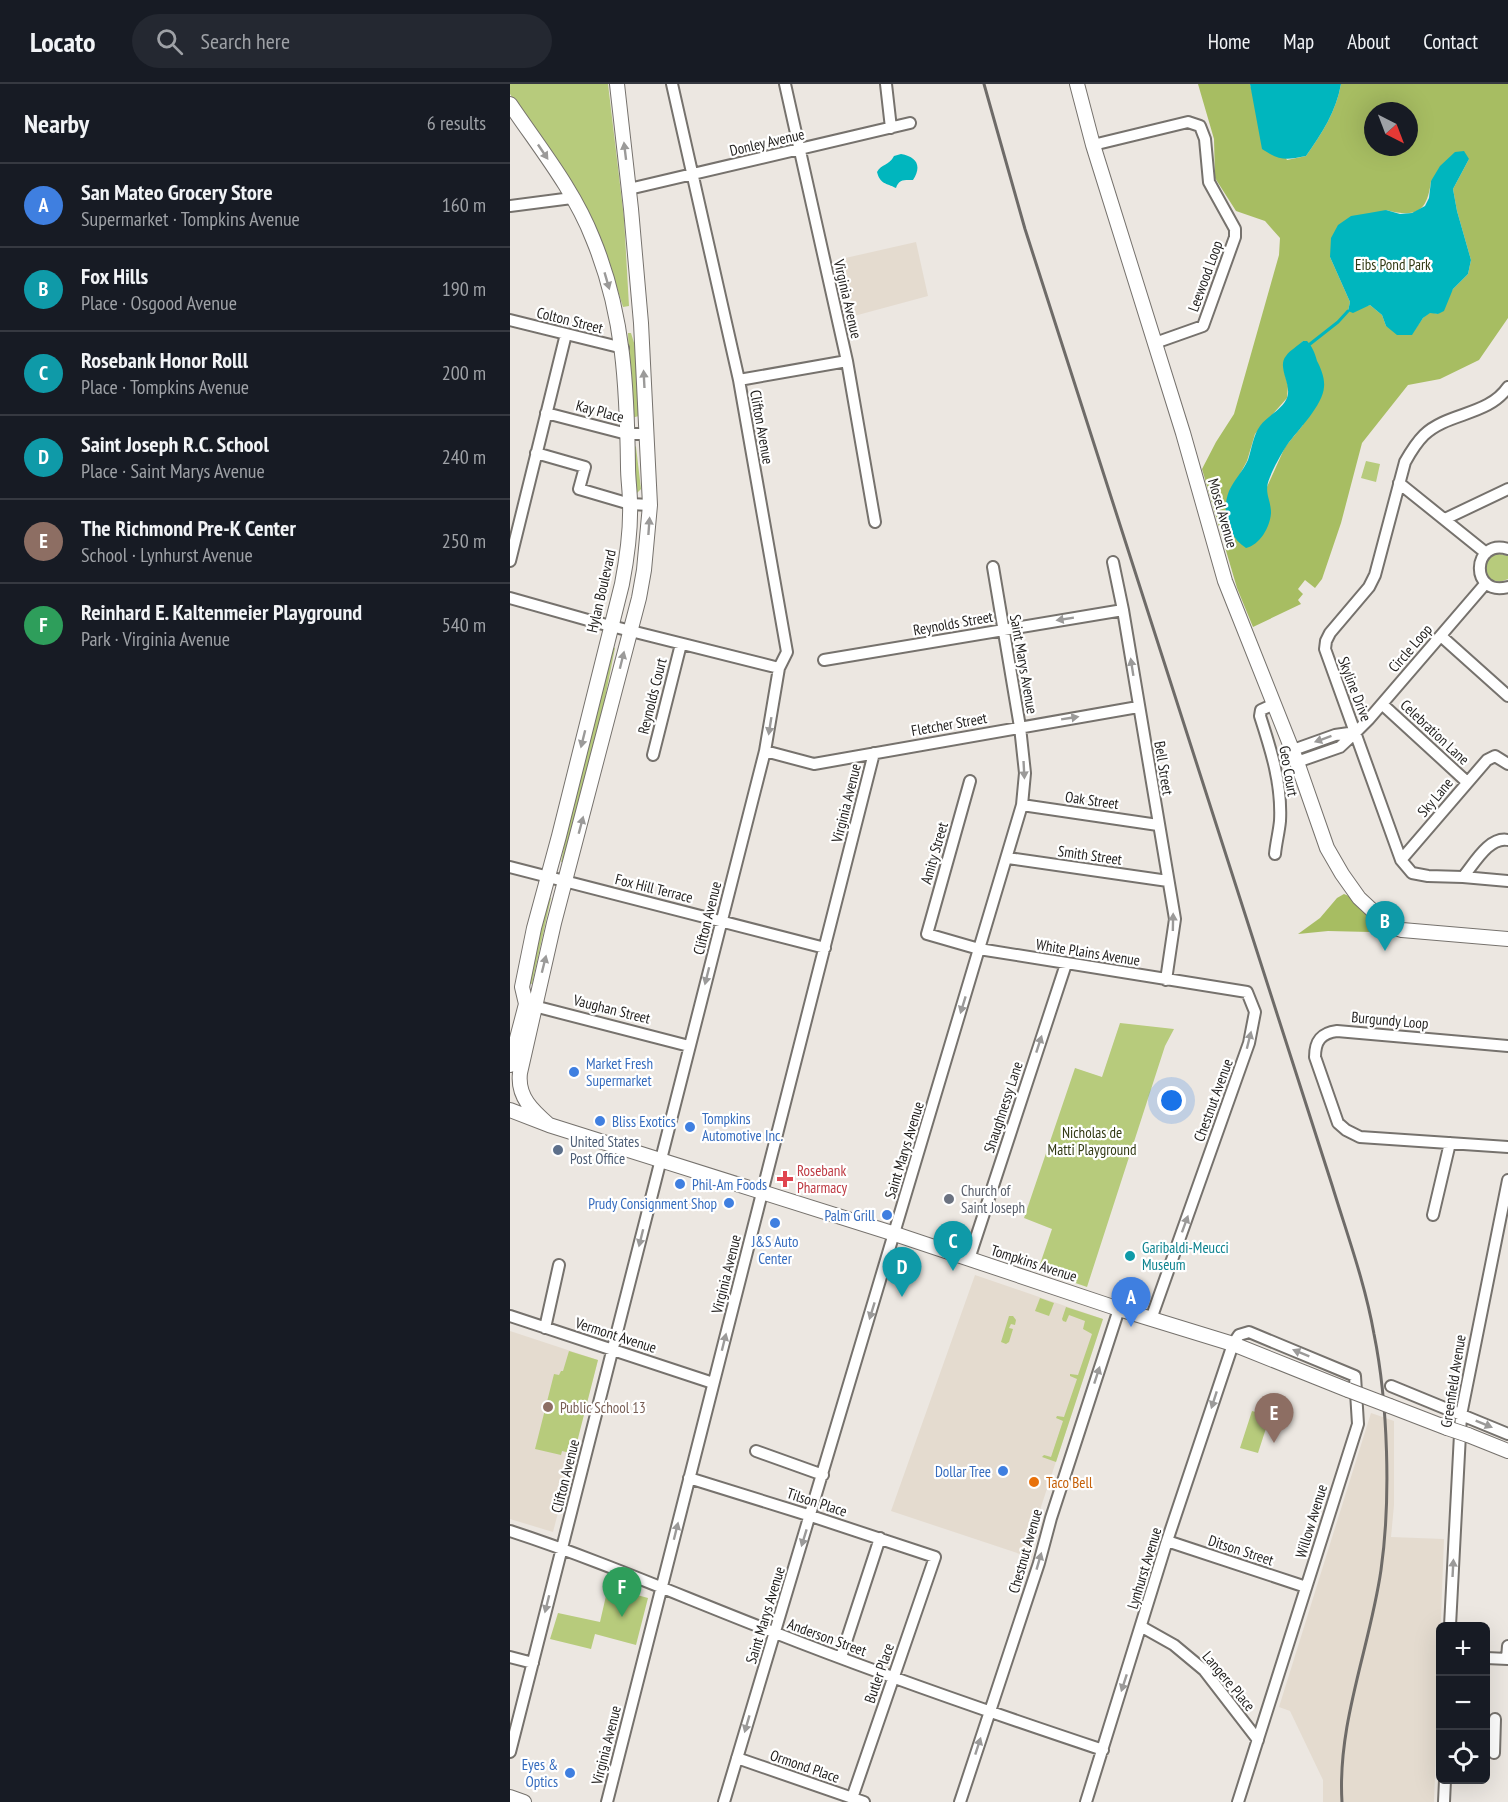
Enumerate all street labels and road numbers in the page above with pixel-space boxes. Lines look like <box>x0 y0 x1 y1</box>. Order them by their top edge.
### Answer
street label: Donley Avenue <box>728 124 806 160</box>
street label: Leewood Loop <box>1183 238 1227 314</box>
street label: Virginia Avenue <box>829 257 866 340</box>
street label: Colton Street <box>535 303 605 337</box>
street label: Clifton Avenue <box>746 388 778 466</box>
street label: Kay Place <box>574 395 626 427</box>
street label: Mosel Avenue <box>1204 476 1242 550</box>
street label: Hylan Boulevard <box>582 548 620 634</box>
street label: Reynolds Street <box>912 607 994 639</box>
street label: Saint Marys Avenue <box>1006 613 1042 715</box>
street label: Circle Loop <box>1384 620 1436 676</box>
street label: Skyline Drive <box>1334 654 1376 724</box>
street label: Reynolds Court <box>633 656 671 736</box>
street label: Celebration Lane <box>1397 695 1473 769</box>
street label: Fletcher Street <box>910 708 988 740</box>
street label: Bell Street <box>1150 740 1178 796</box>
street label: Geo Court <box>1275 744 1303 798</box>
street label: Virginia Avenue <box>827 762 865 845</box>
street label: Sky Lane <box>1413 773 1457 821</box>
street label: Oak Street <box>1064 787 1120 813</box>
street label: Amity Street <box>916 820 952 886</box>
street label: Smith Street <box>1057 841 1123 869</box>
street label: Fox Hill Terrace <box>613 869 695 907</box>
street label: Clifton Avenue <box>689 879 725 957</box>
street label: White Plains Avenue <box>1035 934 1141 970</box>
street label: Vaughan Street <box>571 990 653 1028</box>
street label: Burgundy Loop <box>1351 1007 1429 1033</box>
street label: Chestnut Avenue <box>1189 1056 1237 1144</box>
street label: Shaughnessy Lane <box>979 1059 1027 1155</box>
street label: Saint Marys Avenue <box>880 1099 928 1201</box>
street label: Virginia Avenue <box>707 1233 745 1316</box>
street label: Tompkins Avenue <box>989 1240 1079 1286</box>
street label: Vermont Avenue <box>572 1313 659 1357</box>
street label: Greenfield Avenue <box>1436 1333 1470 1429</box>
street label: Clifton Avenue <box>547 1437 583 1515</box>
street label: Willow Avenue <box>1291 1482 1331 1560</box>
street label: Tilson Place <box>784 1483 850 1521</box>
street label: Chestnut Avenue <box>1004 1507 1046 1595</box>
street label: Lynhurst Avenue <box>1123 1525 1165 1611</box>
street label: Ditson Street <box>1206 1531 1276 1569</box>
street label: Saint Marys Avenue <box>741 1564 789 1666</box>
street label: Anderson Street <box>785 1614 869 1660</box>
street label: Butler Place <box>860 1640 898 1706</box>
street label: Langere Place <box>1198 1647 1260 1715</box>
street label: Virginia Avenue <box>587 1704 625 1787</box>
street label: Ormond Place <box>768 1745 842 1787</box>

